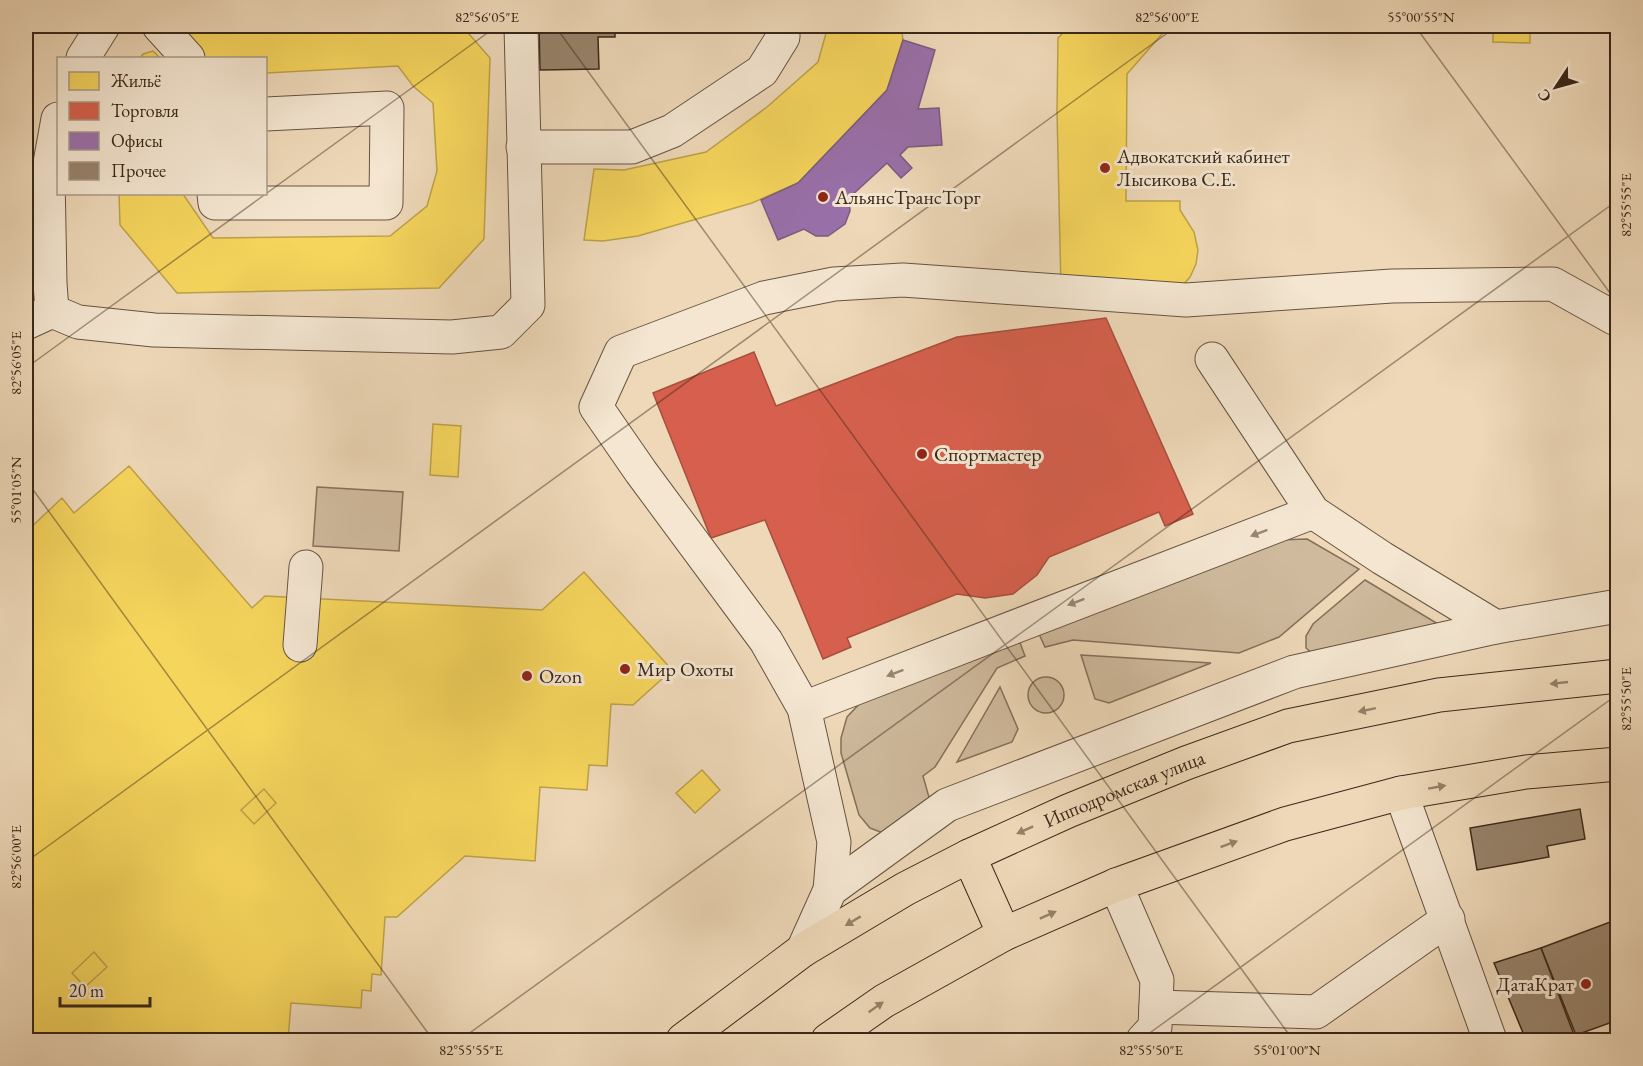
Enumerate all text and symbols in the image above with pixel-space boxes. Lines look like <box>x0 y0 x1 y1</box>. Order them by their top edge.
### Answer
text: 82°56'05"E <box>455 7 520 26</box>
text: 82°56'00"E <box>1135 7 1200 26</box>
text: 55°00'55"N <box>1387 7 1455 26</box>
legend <box>57 57 267 195</box>
north arrow <box>1526 57 1586 117</box>
text: Жильё <box>110 69 161 92</box>
text: С <box>1532 85 1556 106</box>
text: Торговля <box>111 99 179 122</box>
text: Офисы <box>111 129 163 152</box>
place label: Адвокатский кабинет Лысикова С.Е. <box>1116 143 1290 192</box>
text: Прочее <box>111 159 166 182</box>
marker: Адвокатский кабинет Лысикова С.Е. <box>1098 161 1112 175</box>
text: 82°55'55"E <box>1616 172 1635 237</box>
place label: АльянсТрансТорг <box>834 184 981 210</box>
marker: АльянсТрансТорг <box>816 190 830 204</box>
text: 82°56'05"E <box>6 330 25 395</box>
place label: Спортмастер <box>934 441 1042 467</box>
marker: Спортмастер <box>915 447 929 461</box>
text: 55°01'05"N <box>6 456 25 524</box>
one-way arrow <box>1250 529 1268 538</box>
one-way arrow <box>1067 597 1085 607</box>
place label: Мир Охоты <box>637 656 734 682</box>
marker: Мир Охоты <box>618 662 632 676</box>
place label: Ozon <box>539 663 583 689</box>
text: 82°55'50"E <box>1616 666 1635 731</box>
one-way arrow <box>885 668 903 678</box>
marker: Ozon <box>520 669 534 683</box>
one-way arrow <box>1550 678 1569 688</box>
one-way arrow <box>1357 706 1376 715</box>
street label: Ипподромская улица <box>1039 744 1208 833</box>
one-way arrow <box>1428 782 1447 791</box>
text: 82°56'00"E <box>6 824 25 889</box>
one-way arrow <box>1017 826 1034 835</box>
one-way arrow <box>1220 838 1238 848</box>
one-way arrow <box>1039 910 1057 920</box>
one-way arrow <box>845 915 861 926</box>
scale bar <box>60 970 150 1008</box>
place label: ДатаКрат <box>1496 971 1574 997</box>
marker: ДатаКрат <box>1579 977 1593 991</box>
text: 20 m <box>69 979 104 1002</box>
one-way arrow <box>867 1001 883 1013</box>
text: 82°55'55"E <box>439 1040 504 1059</box>
text: 82°55'50"E <box>1119 1040 1184 1059</box>
text: 55°01'00"N <box>1253 1040 1321 1059</box>

